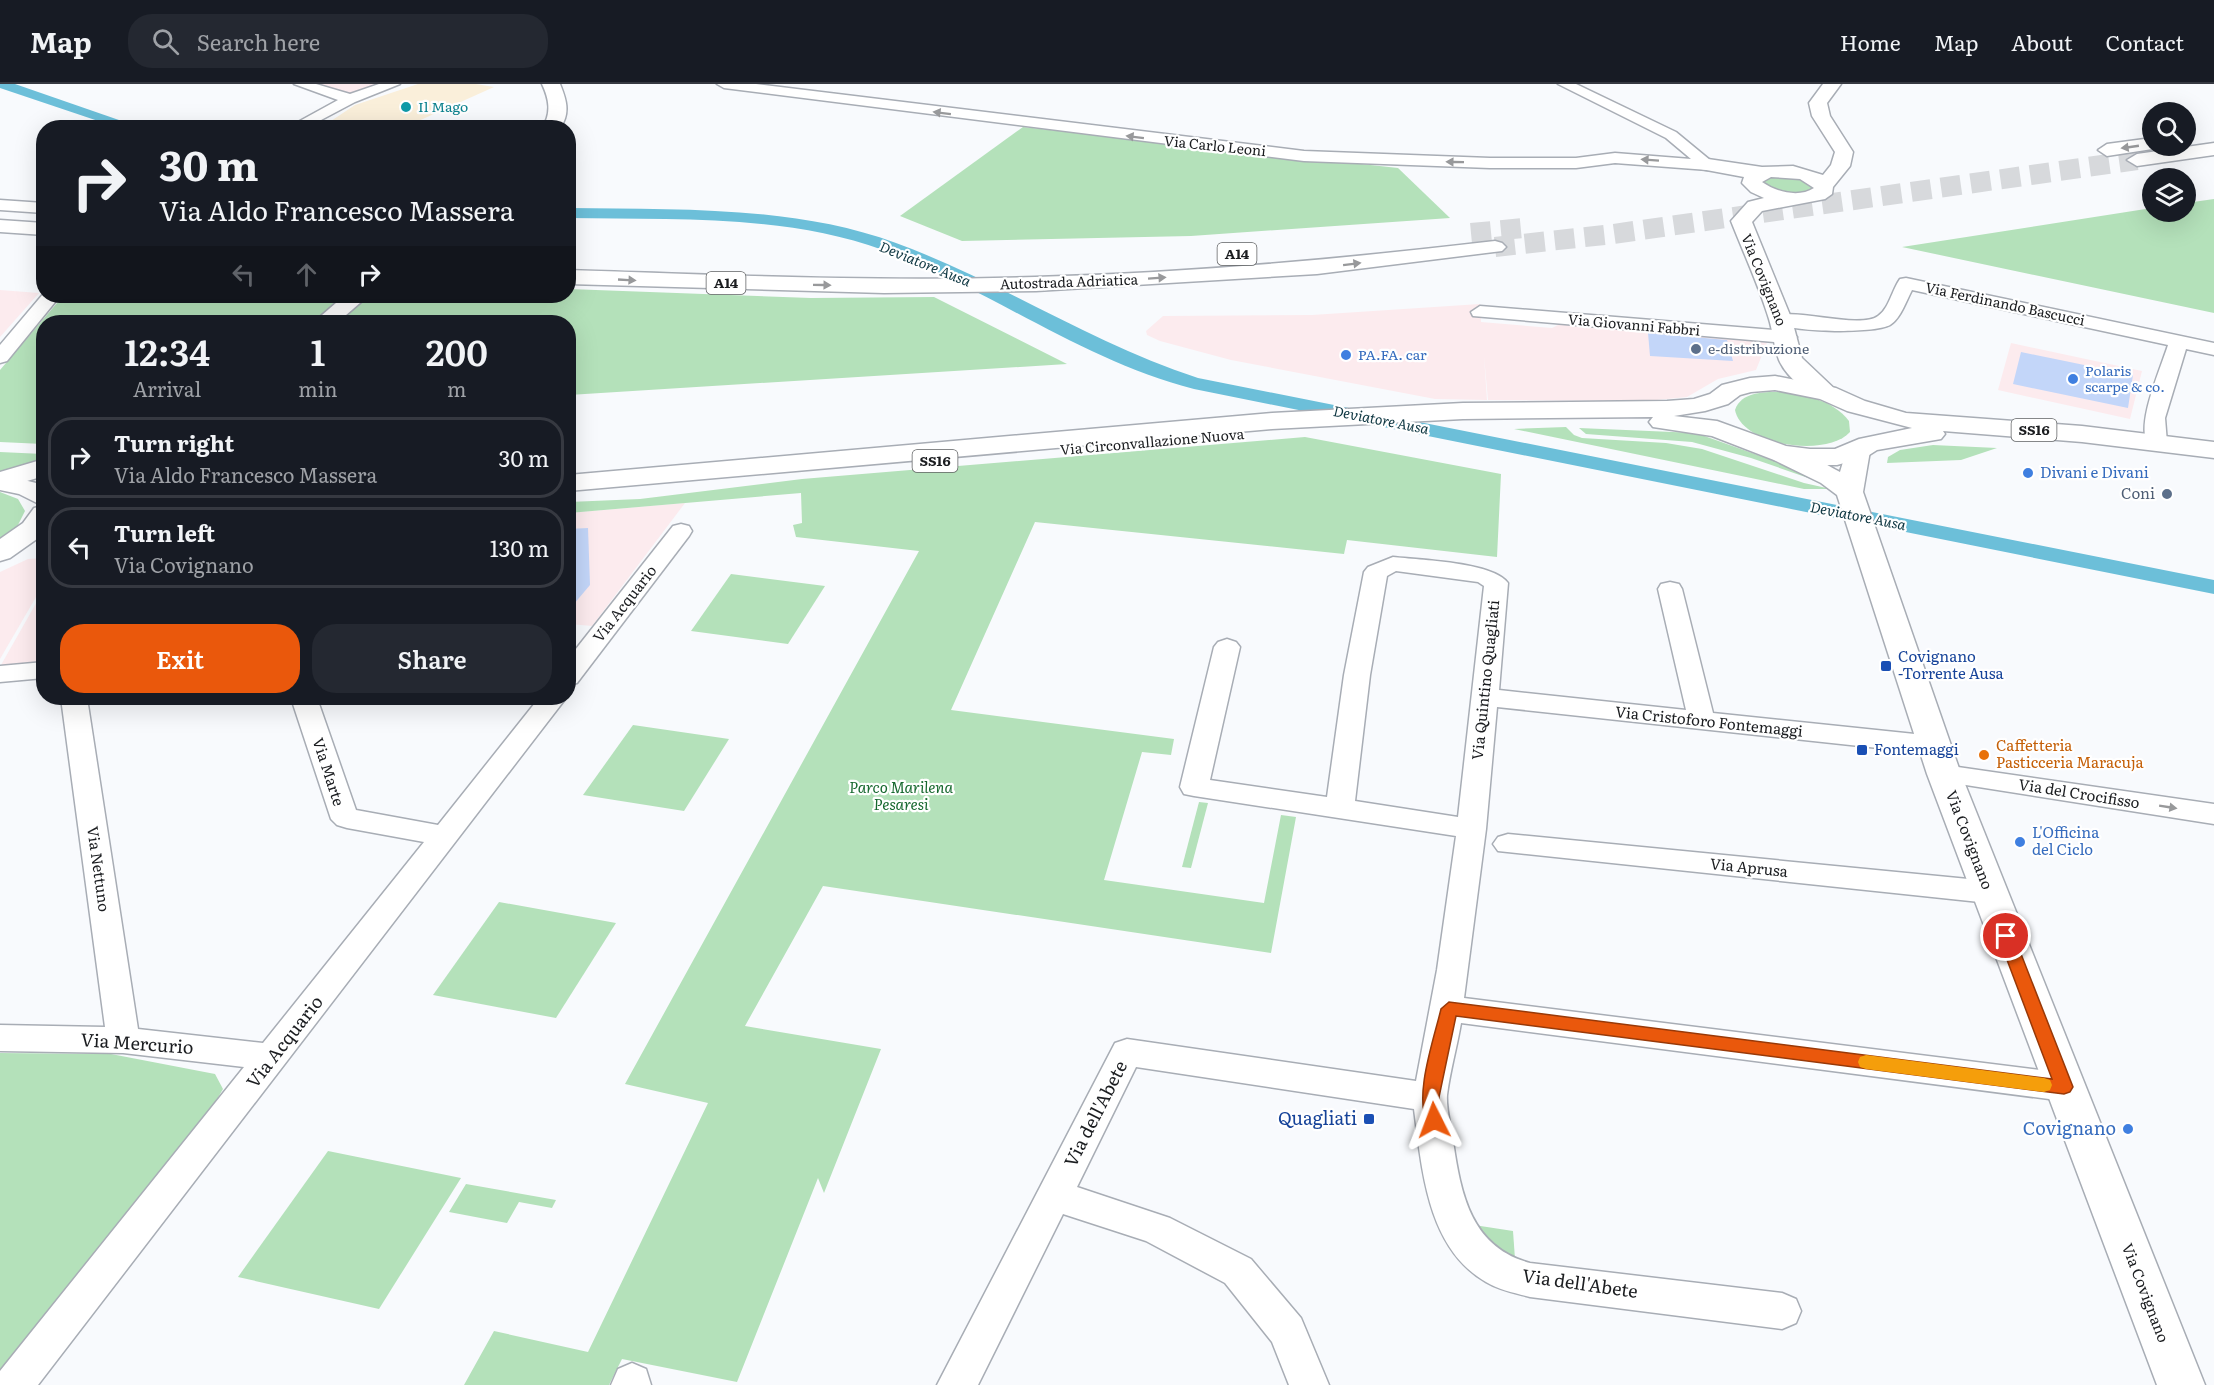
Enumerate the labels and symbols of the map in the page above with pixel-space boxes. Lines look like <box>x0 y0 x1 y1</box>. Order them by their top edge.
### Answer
place label: Il Mago <box>418 96 468 116</box>
marker: Il Mago <box>399 100 413 114</box>
one-way arrow <box>932 108 951 118</box>
street label: Via Carlo Leoni <box>1163 130 1267 160</box>
one-way arrow <box>1126 132 1145 141</box>
one-way arrow <box>2120 142 2139 151</box>
one-way arrow <box>1640 155 1659 164</box>
one-way arrow <box>1445 157 1464 167</box>
street label: Via Covignano <box>1737 231 1793 329</box>
water label: Deviatore Ausa <box>877 236 974 291</box>
road number: A14 <box>1218 243 1256 265</box>
one-way arrow <box>1342 259 1361 269</box>
street label: Autostrada Adriatica <box>1000 269 1139 293</box>
road number: A14 <box>706 272 746 294</box>
one-way arrow <box>1148 274 1167 283</box>
one-way arrow <box>617 276 636 285</box>
street label: Via Ferdinando Bascucci <box>1924 276 2087 330</box>
one-way arrow <box>812 280 831 290</box>
street label: Via Giovanni Fabbri <box>1567 308 1701 340</box>
place label: e-distribuzione <box>1708 338 1809 358</box>
marker: e-distribuzione <box>1689 342 1703 356</box>
place label: PA.FA. car <box>1358 344 1427 364</box>
marker: PA.FA. car <box>1339 348 1353 362</box>
place label: Polaris scarpe & co. <box>2085 360 2165 396</box>
marker: Polaris scarpe & co. <box>2066 372 2080 386</box>
water label: Deviatore Ausa <box>1332 400 1431 438</box>
road number: SS16 <box>2012 419 2056 441</box>
street label: Via Circonvallazione Nuova <box>1059 423 1245 459</box>
road number: SS16 <box>912 450 958 472</box>
place label: Divani e Divani <box>2040 460 2149 483</box>
marker: Divani e Divani <box>2021 466 2035 480</box>
place label: Coni <box>2121 481 2155 504</box>
marker: Coni <box>2160 487 2174 501</box>
water label: Deviatore Ausa <box>1809 496 1908 534</box>
street label: Via Acquario <box>586 559 661 647</box>
street label: Via Quintino Quagliati <box>1465 599 1504 761</box>
place label: Covignano -Torrente Ausa <box>1898 644 2005 684</box>
marker: Covignano -Torrente Ausa <box>1879 659 1893 673</box>
street label: Via Cristoforo Fontemaggi <box>1614 699 1804 742</box>
place label: Caffetteria Pasticceria Maracuja <box>1996 733 2144 773</box>
street label: Via Marte <box>308 734 351 809</box>
place label: Fontemaggi <box>1874 737 1959 760</box>
marker: Fontemaggi <box>1855 743 1869 757</box>
marker: Caffetteria Pasticceria Maracuja <box>1977 748 1991 762</box>
street label: Via del Crocifisso <box>2017 772 2142 813</box>
park label: Parco Marilena Pesaresi <box>849 775 953 815</box>
street label: Via Covignano <box>1941 786 2000 893</box>
one-way arrow <box>2158 803 2177 812</box>
place label: L'Officina del Ciclo <box>2032 820 2100 860</box>
street label: Via Nettuno <box>82 824 117 913</box>
marker: L'Officina del Ciclo <box>2013 835 2027 849</box>
street label: Via Aprusa <box>1709 851 1790 882</box>
pin <box>1980 910 2031 961</box>
street label: Via Acquario <box>239 989 329 1093</box>
street label: Via Mercurio <box>80 1025 194 1060</box>
street label: Via dell'Abete <box>1056 1055 1133 1171</box>
position arrow <box>1402 1088 1466 1152</box>
place label: Quagliati <box>1278 1104 1357 1131</box>
marker: Quagliati <box>1362 1112 1376 1126</box>
place label: Covignano <box>2023 1114 2116 1141</box>
marker: Covignano <box>2121 1122 2135 1136</box>
street label: Via Covignano <box>2117 1239 2176 1346</box>
street label: Via dell'Abete <box>1521 1261 1640 1304</box>

